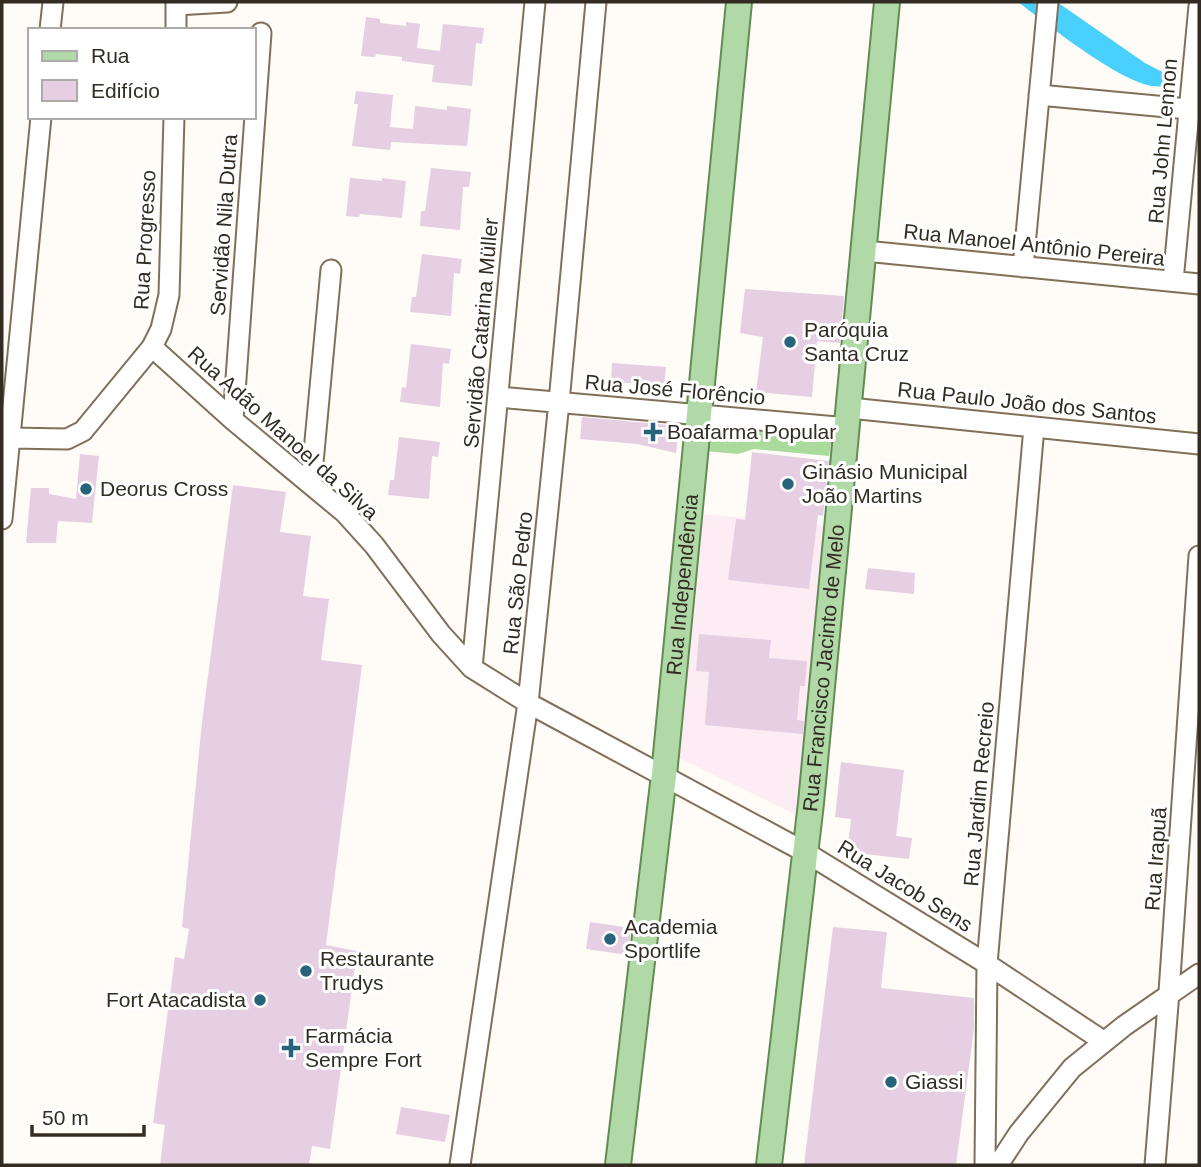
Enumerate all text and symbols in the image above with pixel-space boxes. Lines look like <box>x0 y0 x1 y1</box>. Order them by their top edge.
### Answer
legend <box>28 28 256 119</box>
text: Rua <box>91 44 130 67</box>
street label: Rua John Lennon <box>1144 57 1181 225</box>
text: Edifício <box>91 79 160 102</box>
street label: Servidão Nila Dutra <box>206 133 241 317</box>
street label: Rua Progresso <box>129 169 160 311</box>
street label: Servidão Catarina Müller <box>459 217 502 449</box>
street label: Rua Manoel Antônio Pereira <box>902 219 1166 270</box>
place label: Paróquia Santa Cruz <box>804 318 909 365</box>
marker: Paróquia Santa Cruz <box>782 334 798 350</box>
street label: Rua Adão Manoel da Silva <box>184 341 383 524</box>
street label: Rua José Florêncio <box>584 370 766 409</box>
street label: Rua Paulo João dos Santos <box>896 377 1158 428</box>
place label: Boafarma Popular <box>667 420 836 443</box>
marker: Boafarma Popular <box>645 424 661 440</box>
place label: Ginásio Municipal João Martins <box>802 460 968 507</box>
marker: Ginásio Municipal João Martins <box>780 476 796 492</box>
place label: Deorus Cross <box>100 477 228 500</box>
marker: Deorus Cross <box>78 481 94 497</box>
street label: Rua Independência <box>662 492 702 676</box>
street label: Rua São Pedro <box>499 510 536 656</box>
street label: Rua Francisco Jacinto de Melo <box>798 523 848 813</box>
street label: Rua Jardim Recreio <box>959 701 998 887</box>
street label: Rua Irapuã <box>1140 806 1171 912</box>
street label: Rua Jacob Sens <box>834 835 977 936</box>
place label: Academia Sportlife <box>624 915 718 962</box>
marker: Academia Sportlife <box>602 931 618 947</box>
place label: Restaurante Trudys <box>320 947 434 994</box>
marker: Restaurante Trudys <box>298 963 314 979</box>
place label: Fort Atacadista <box>106 988 246 1011</box>
marker: Fort Atacadista <box>252 992 268 1008</box>
place label: Farmácia Sempre Fort <box>305 1024 422 1071</box>
marker: Farmácia Sempre Fort <box>283 1040 299 1056</box>
place label: Giassi <box>905 1070 963 1093</box>
marker: Giassi <box>883 1074 899 1090</box>
scale bar <box>32 1094 144 1138</box>
text: 50 m <box>42 1106 89 1129</box>

